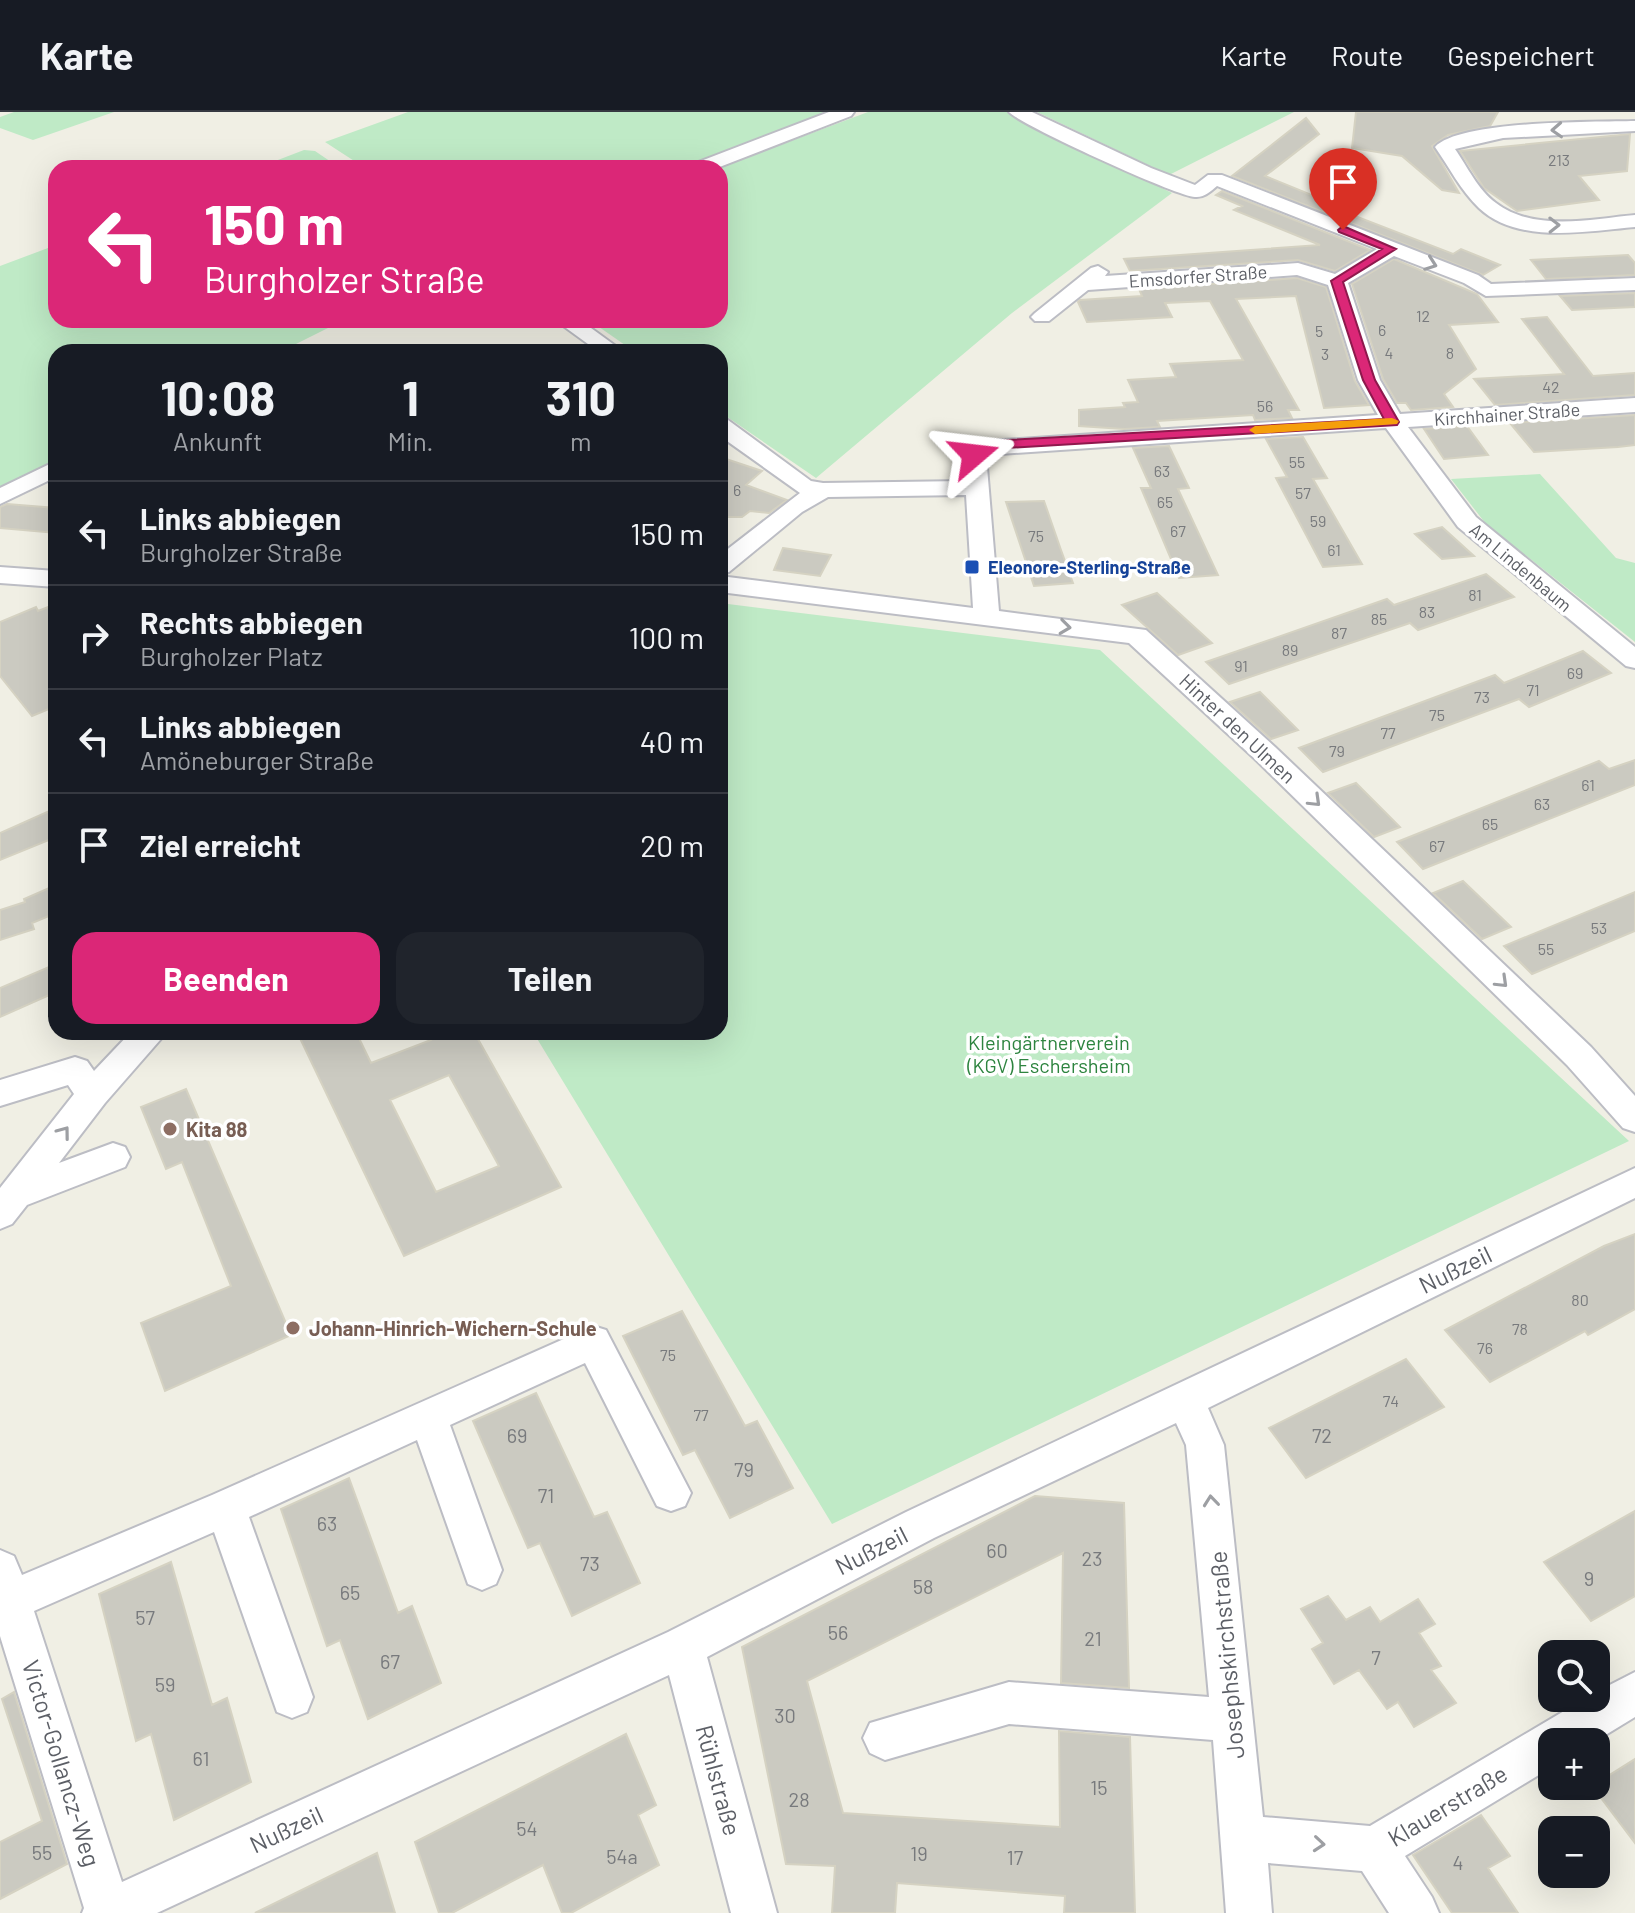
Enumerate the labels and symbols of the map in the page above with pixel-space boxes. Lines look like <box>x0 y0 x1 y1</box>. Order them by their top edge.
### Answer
one-way arrow <box>1550 122 1563 139</box>
pin <box>1309 148 1377 230</box>
house number: 213 <box>1548 150 1570 169</box>
one-way arrow <box>1548 216 1561 233</box>
one-way arrow <box>1423 254 1437 271</box>
street label: Emsdorfer Straße <box>1128 260 1268 292</box>
house number: 12 <box>1416 306 1430 325</box>
house number: 6 <box>1378 320 1386 339</box>
house number: 5 <box>1315 321 1323 340</box>
house number: 4 <box>1385 343 1393 362</box>
house number: 8 <box>1446 343 1454 362</box>
house number: 3 <box>1321 344 1329 363</box>
house number: 42 <box>1542 377 1560 396</box>
house number: 56 <box>1257 396 1273 415</box>
street label: Kirchhainer Straße <box>1433 398 1581 430</box>
position arrow <box>932 413 1016 497</box>
house number: 55 <box>1289 452 1305 471</box>
house number: 63 <box>1154 461 1170 480</box>
house number: 6 <box>733 480 741 499</box>
house number: 57 <box>1295 483 1311 502</box>
house number: 65 <box>1157 492 1173 511</box>
house number: 59 <box>1310 511 1326 530</box>
street label: Am Lindenbaum <box>1465 518 1577 616</box>
house number: 67 <box>1170 521 1186 540</box>
house number: 75 <box>1028 526 1044 545</box>
house number: 61 <box>1327 540 1341 559</box>
place label: Eleonore-Sterling-Straße <box>988 556 1191 578</box>
marker: Eleonore-Sterling-Straße <box>963 558 981 576</box>
house number: 81 <box>1468 585 1482 604</box>
house number: 83 <box>1419 602 1435 621</box>
house number: 85 <box>1371 609 1387 628</box>
one-way arrow <box>1058 618 1072 635</box>
house number: 87 <box>1331 623 1347 642</box>
house number: 89 <box>1282 640 1298 659</box>
house number: 91 <box>1234 656 1248 675</box>
house number: 69 <box>1567 663 1583 682</box>
street label: Hinter den Ulmen <box>1175 668 1301 788</box>
house number: 71 <box>1526 680 1540 699</box>
house number: 73 <box>1474 687 1490 706</box>
house number: 75 <box>1429 705 1445 724</box>
house number: 77 <box>1380 723 1396 742</box>
house number: 79 <box>1329 741 1345 760</box>
house number: 61 <box>1581 775 1595 794</box>
one-way arrow <box>1306 792 1321 806</box>
house number: 63 <box>1534 794 1550 813</box>
house number: 65 <box>1482 814 1498 833</box>
house number: 67 <box>1429 836 1445 855</box>
house number: 53 <box>1591 918 1607 937</box>
house number: 55 <box>1538 939 1554 958</box>
one-way arrow <box>1493 973 1507 987</box>
park label: Kleingärtnerverein (KGV) Eschersheim <box>966 1030 1131 1077</box>
place label: Kita 88 <box>186 1117 248 1141</box>
marker: Kita 88 <box>161 1120 179 1138</box>
one-way arrow <box>54 1126 68 1141</box>
street label: Nußzeil <box>1414 1239 1496 1299</box>
house number: 80 <box>1571 1290 1589 1309</box>
place label: Johann-Hinrich-Wichern-Schule <box>309 1316 597 1340</box>
marker: Johann-Hinrich-Wichern-Schule <box>284 1319 302 1337</box>
house number: 78 <box>1512 1319 1528 1338</box>
house number: 76 <box>1477 1338 1493 1357</box>
house number: 75 <box>660 1345 676 1364</box>
house number: 74 <box>1383 1391 1399 1410</box>
house number: 77 <box>693 1405 709 1424</box>
house number: 69 <box>507 1423 527 1447</box>
house number: 72 <box>1312 1423 1332 1447</box>
house number: 79 <box>734 1457 754 1481</box>
house number: 71 <box>538 1483 554 1507</box>
one-way arrow <box>1203 1494 1220 1507</box>
house number: 63 <box>317 1511 337 1535</box>
street label: Nußzeil <box>830 1519 912 1581</box>
house number: 60 <box>986 1538 1008 1562</box>
house number: 23 <box>1082 1546 1102 1570</box>
street label: Josephskirchstraße <box>1202 1550 1250 1760</box>
house number: 73 <box>580 1551 600 1575</box>
house number: 9 <box>1584 1566 1594 1590</box>
house number: 58 <box>913 1574 933 1598</box>
house number: 65 <box>340 1580 360 1604</box>
house number: 57 <box>135 1605 155 1629</box>
house number: 56 <box>828 1620 848 1644</box>
house number: 21 <box>1084 1626 1102 1650</box>
house number: 7 <box>1371 1645 1381 1669</box>
house number: 67 <box>380 1649 400 1673</box>
street label: Victor-Gollancz-Weg <box>17 1656 107 1870</box>
house number: 59 <box>155 1672 175 1696</box>
house number: 30 <box>774 1703 796 1727</box>
street label: Rühlstraße <box>690 1721 748 1839</box>
house number: 61 <box>193 1746 209 1770</box>
street label: Klauerstraße <box>1382 1758 1512 1852</box>
house number: 15 <box>1090 1775 1108 1799</box>
house number: 28 <box>788 1787 810 1811</box>
street label: Nußzeil <box>245 1799 327 1859</box>
house number: 54 <box>516 1816 538 1840</box>
one-way arrow <box>1313 1836 1326 1853</box>
house number: 55 <box>32 1840 52 1864</box>
house number: 19 <box>910 1841 928 1865</box>
house number: 54a <box>606 1844 638 1868</box>
house number: 17 <box>1007 1845 1024 1869</box>
house number: 4 <box>1452 1850 1464 1874</box>

